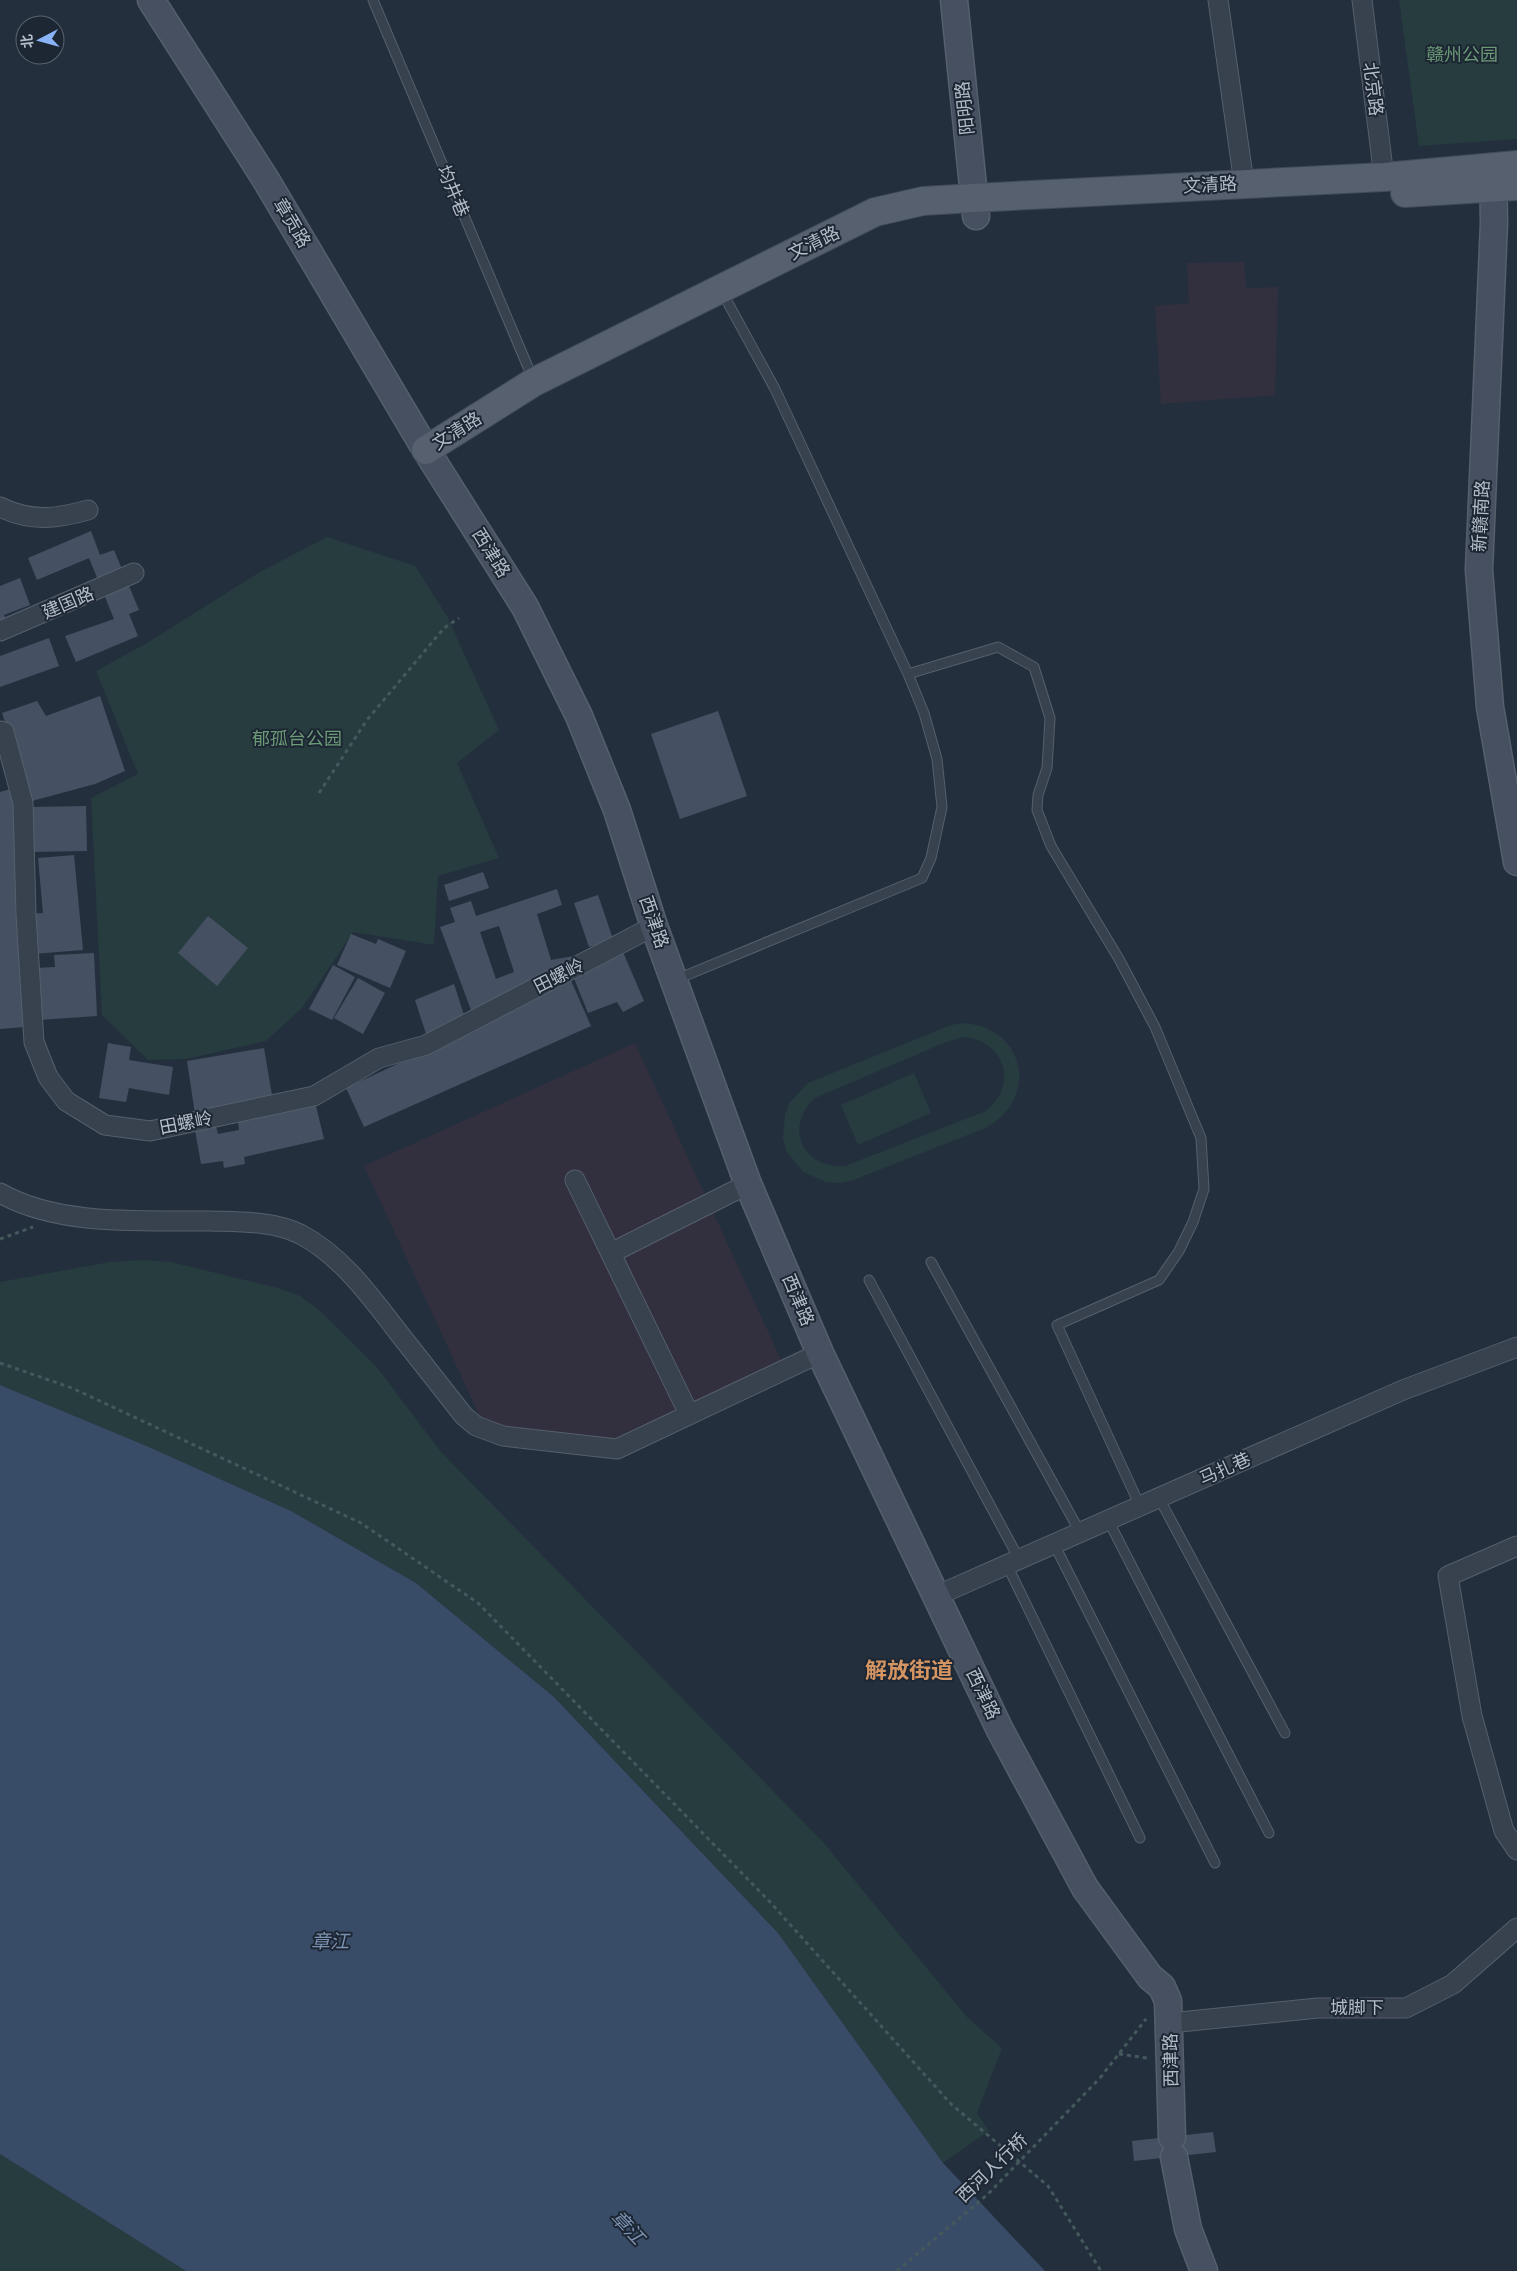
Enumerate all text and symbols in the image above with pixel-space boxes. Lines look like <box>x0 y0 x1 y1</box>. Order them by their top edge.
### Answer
north arrow <box>15 15 65 65</box>
text: 北 <box>18 34 36 49</box>
park label: 赣州公园 <box>1426 45 1498 65</box>
street label: 北京路 <box>1360 61 1386 117</box>
street label: 阳明路 <box>952 80 978 136</box>
street label: 均井巷 <box>433 162 473 220</box>
street label: 文清路 <box>1183 174 1237 196</box>
street label: 章贡路 <box>270 195 314 251</box>
street label: 文清路 <box>785 222 843 264</box>
street label: 文清路 <box>429 408 485 454</box>
street label: 新赣南路 <box>1469 480 1493 552</box>
street label: 西津路 <box>468 525 514 581</box>
street label: 建国路 <box>39 583 97 623</box>
park label: 郁孤台公园 <box>252 729 342 749</box>
street label: 西津路 <box>636 893 672 951</box>
street label: 田螺岭 <box>530 955 588 997</box>
street label: 田螺岭 <box>158 1108 214 1138</box>
street label: 西津路 <box>778 1271 818 1329</box>
street label: 马扎巷 <box>1196 1449 1254 1489</box>
district label: 解放街道 <box>865 1658 953 1683</box>
street label: 西津路 <box>962 1665 1004 1723</box>
water label: 章江 <box>311 1931 351 1952</box>
street label: 城脚下 <box>1330 1998 1384 2018</box>
street label: 西津路 <box>1161 2033 1181 2087</box>
street label: 西河人行桥 <box>953 2130 1031 2206</box>
water label: 章江 <box>607 2206 650 2250</box>

